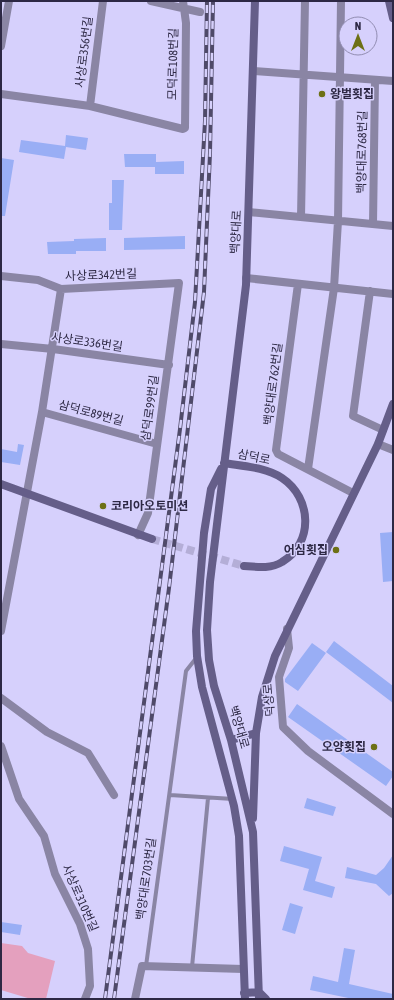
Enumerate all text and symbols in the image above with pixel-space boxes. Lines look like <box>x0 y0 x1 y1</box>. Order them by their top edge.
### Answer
street label: 사상로356번길 <box>73 15 95 89</box>
north arrow <box>338 16 378 56</box>
text: N <box>355 20 361 32</box>
street label: 모덕로108번길 <box>165 28 181 100</box>
place label: 왕벌횟집 <box>330 87 374 101</box>
marker: 왕벌횟집 <box>317 89 327 99</box>
street label: 백양대로768번길 <box>354 110 370 194</box>
street label: 백양대로 <box>228 210 244 254</box>
street label: 사상로342번길 <box>65 267 137 283</box>
street label: 사상로336번길 <box>50 330 124 354</box>
street label: 백양대로762번길 <box>261 342 285 426</box>
street label: 삼덕로99번길 <box>138 374 162 442</box>
street label: 삼덕로89번길 <box>57 398 125 428</box>
street label: 삼덕로 <box>236 447 272 467</box>
place label: 코리아오토미션 <box>111 499 188 513</box>
marker: 코리아오토미션 <box>98 501 108 511</box>
place label: 어심횟집 <box>284 543 328 557</box>
marker: 어심횟집 <box>331 545 341 555</box>
street label: 덕상로 <box>261 683 277 717</box>
street label: 백양대로 <box>226 704 252 750</box>
place label: 오양횟집 <box>322 740 366 754</box>
marker: 오양횟집 <box>369 742 379 752</box>
street label: 백양대로703번길 <box>133 837 159 921</box>
street label: 사상로310번길 <box>59 862 101 934</box>

